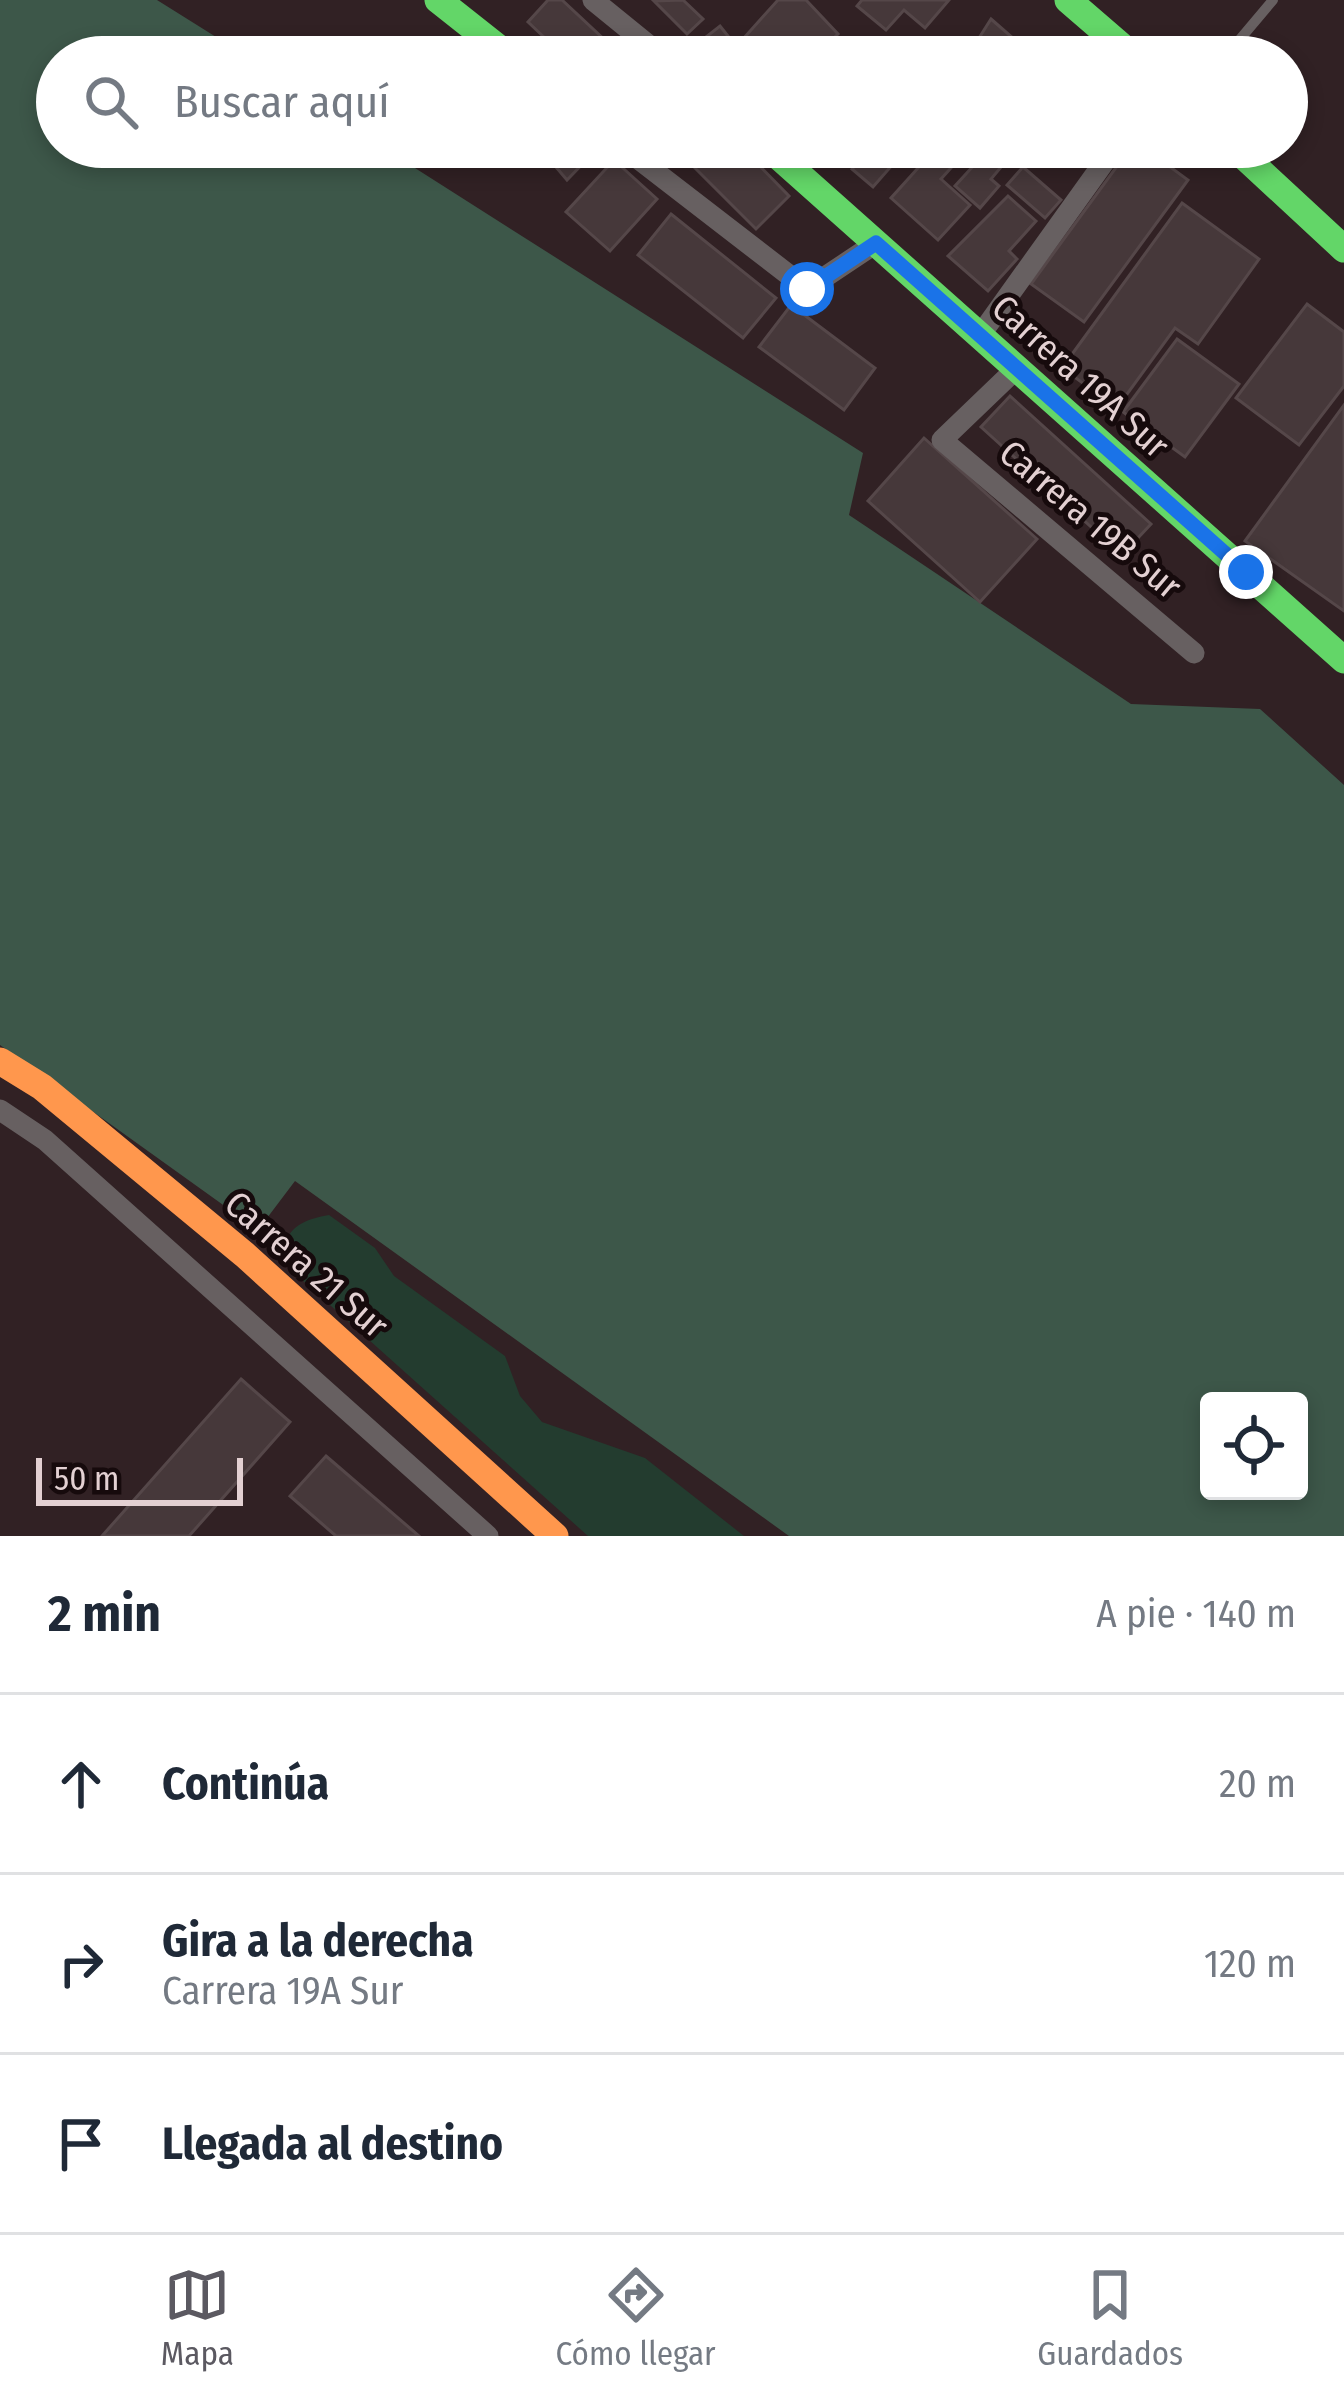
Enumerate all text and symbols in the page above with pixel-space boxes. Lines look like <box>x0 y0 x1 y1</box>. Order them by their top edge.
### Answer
search box <box>36 36 1308 168</box>
icon: search <box>78 69 144 135</box>
text: Buscar aquí <box>174 75 390 129</box>
route start <box>780 262 834 316</box>
street label: Carrera 19A Sur <box>983 286 1178 468</box>
street label: Carrera 19B Sur <box>990 431 1191 609</box>
route end <box>1219 545 1273 599</box>
street label: Carrera 21 Sur <box>216 1182 397 1348</box>
map controls <box>1200 1392 1308 1500</box>
button: locate <box>1200 1392 1308 1500</box>
scale bar <box>36 1452 243 1505</box>
text: 50 m <box>54 1459 119 1499</box>
text: 2 min <box>48 1583 161 1645</box>
text: A pie · 140 m <box>1096 1591 1296 1637</box>
icon: ahead <box>48 1751 114 1817</box>
text: Continúa <box>162 1757 329 1811</box>
text: 20 m <box>1219 1761 1296 1807</box>
text: Gira a la derecha <box>162 1914 474 1968</box>
icon: right <box>48 1931 114 1997</box>
text: 120 m <box>1204 1941 1296 1987</box>
text: Carrera 19A Sur <box>162 1968 403 2014</box>
icon: arrive <box>48 2111 114 2177</box>
text: Llegada al destino <box>162 2117 503 2171</box>
tab: Mapa <box>161 2262 234 2374</box>
tab: Cómo llegar <box>556 2262 716 2374</box>
tab: Guardados <box>1037 2262 1183 2374</box>

